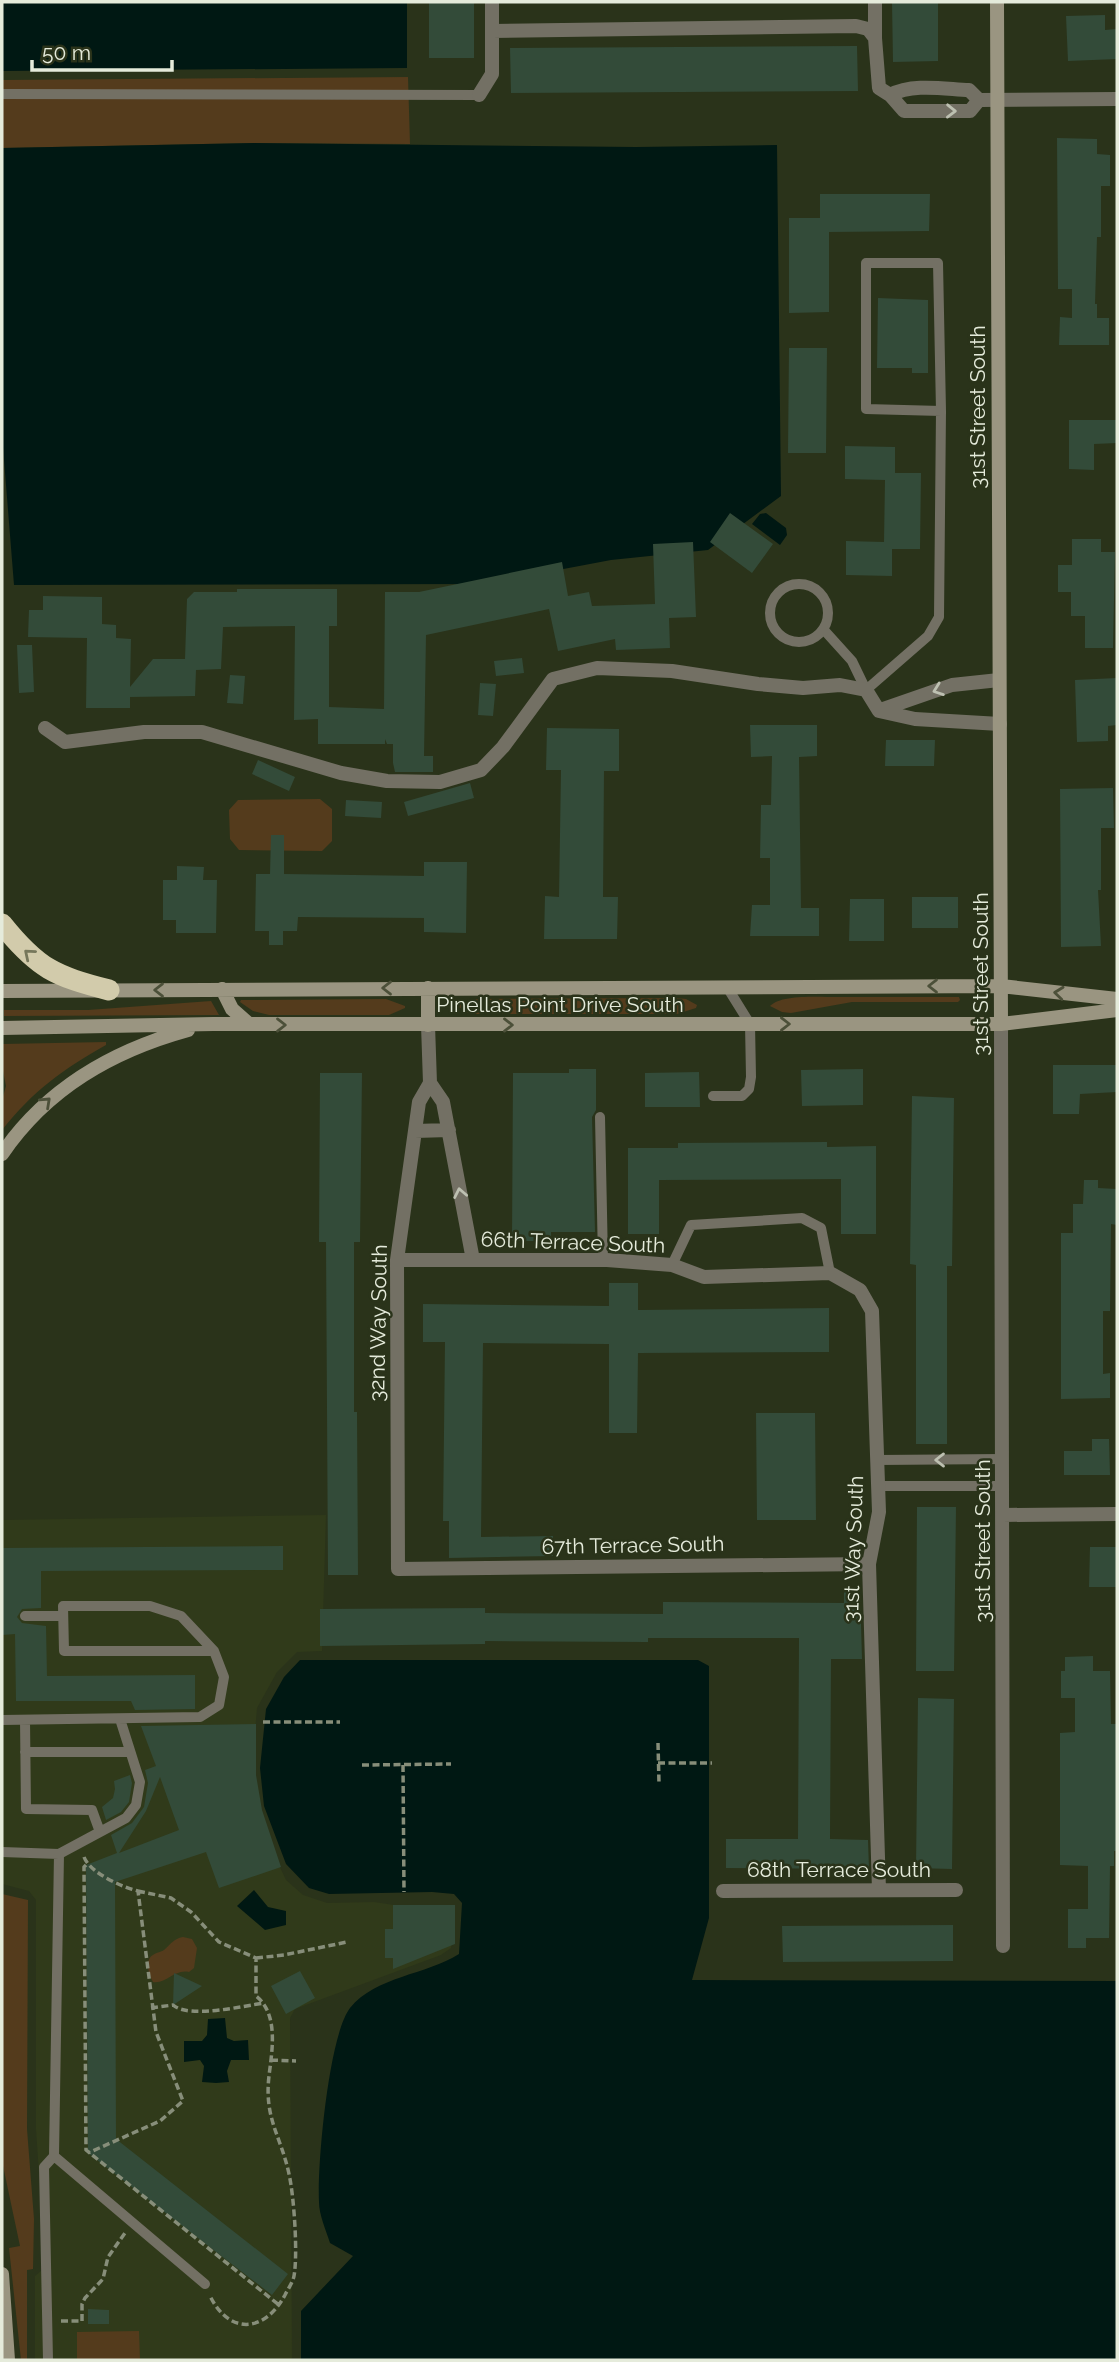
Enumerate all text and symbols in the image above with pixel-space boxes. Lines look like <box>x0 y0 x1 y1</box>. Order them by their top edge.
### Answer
scale bar <box>32 28 172 72</box>
text: 50 m <box>42 40 91 65</box>
one-way arrow <box>946 103 956 119</box>
street label: 31st Street South <box>965 325 990 489</box>
one-way arrow <box>932 682 944 696</box>
street label: 31st Street South <box>968 892 993 1056</box>
one-way arrow <box>24 950 37 962</box>
one-way arrow <box>927 978 938 994</box>
one-way arrow <box>381 980 392 996</box>
one-way arrow <box>154 982 165 997</box>
one-way arrow <box>1053 985 1065 1000</box>
street label: Pinellas Point Drive South <box>436 992 684 1017</box>
one-way arrow <box>780 1016 791 1032</box>
one-way arrow <box>276 1017 287 1033</box>
one-way arrow <box>504 1017 514 1033</box>
one-way arrow <box>38 1098 51 1111</box>
one-way arrow <box>453 1187 468 1199</box>
street label: 66th Terrace South <box>480 1226 666 1258</box>
street label: 32nd Way South <box>364 1244 392 1402</box>
one-way arrow <box>934 1452 945 1468</box>
street label: 31st Street South <box>970 1459 995 1623</box>
street label: 31st Way South <box>838 1475 868 1623</box>
street label: 67th Terrace South <box>541 1531 725 1559</box>
street label: 68th Terrace South <box>747 1857 931 1882</box>

